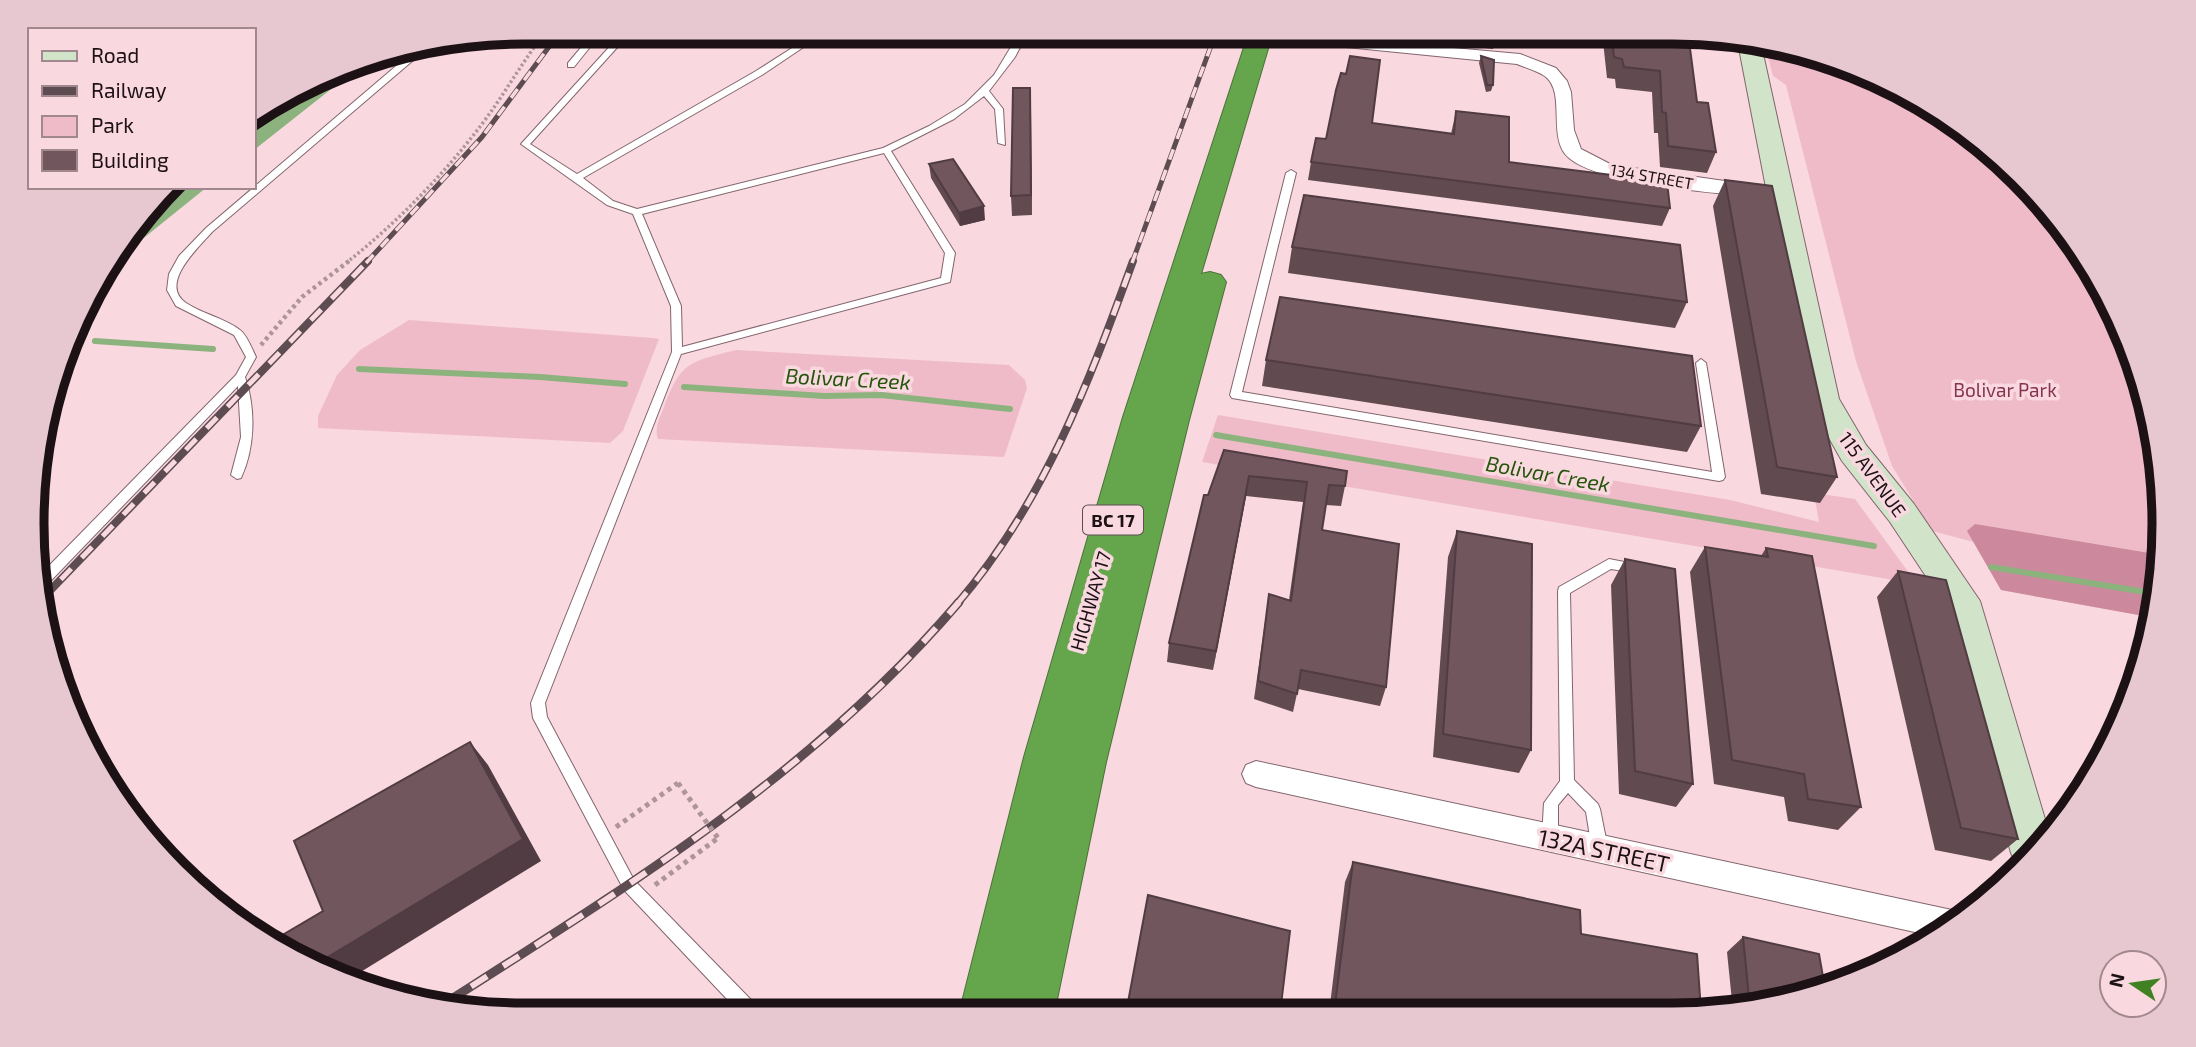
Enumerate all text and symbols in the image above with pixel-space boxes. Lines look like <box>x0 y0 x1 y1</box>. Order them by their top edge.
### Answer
legend <box>28 28 256 189</box>
text: Road <box>91 42 139 67</box>
text: Railway <box>91 77 167 102</box>
text: Park <box>91 112 134 137</box>
text: Building <box>91 147 169 172</box>
street label: 134 STREET <box>1609 159 1695 193</box>
water label: Bolivar Creek <box>785 362 911 394</box>
park label: Bolivar Park <box>1953 378 2057 401</box>
street label: 115 AVENUE <box>1835 427 1911 521</box>
water label: Bolivar Creek <box>1484 450 1612 496</box>
road number: BC 17 <box>1083 506 1143 534</box>
street label: HIGHWAY 17 <box>1065 548 1115 653</box>
street label: 132A STREET <box>1536 822 1672 878</box>
north arrow <box>2098 949 2168 1019</box>
text: N <box>2103 971 2129 989</box>

